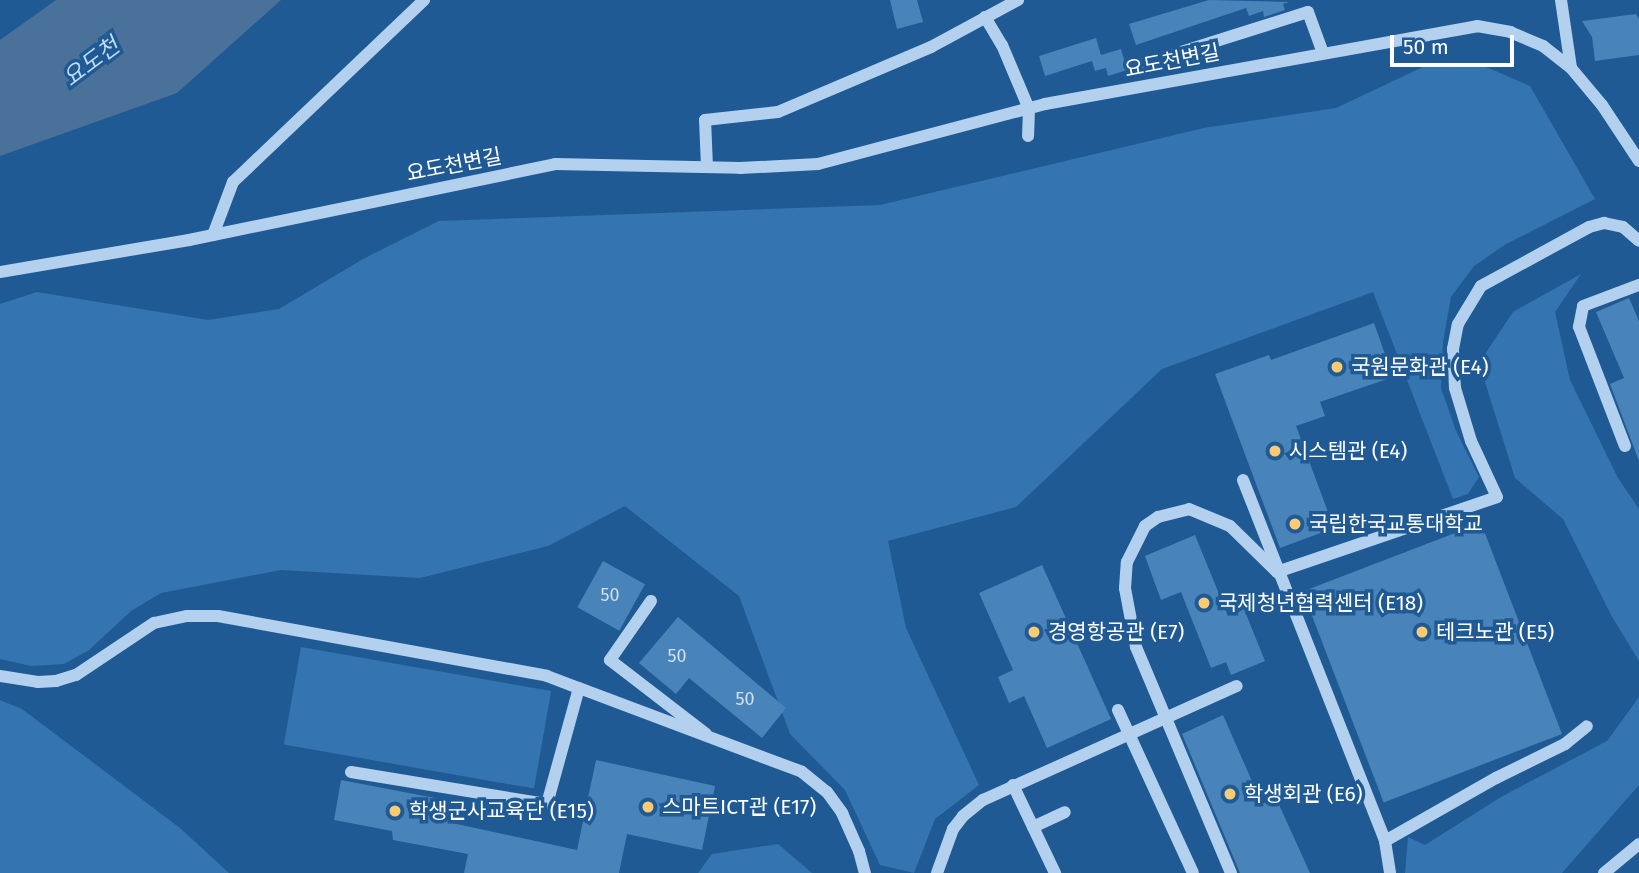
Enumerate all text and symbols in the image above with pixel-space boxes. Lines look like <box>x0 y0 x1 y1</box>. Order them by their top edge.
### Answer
scale bar <box>1394 21 1518 65</box>
water label: 요도천 <box>57 32 125 92</box>
text: 50 m <box>1403 34 1449 60</box>
street label: 요도천변길 <box>1122 39 1222 83</box>
street label: 요도천변길 <box>404 143 504 187</box>
place label: 국원문화관 (E4) <box>1351 354 1489 380</box>
marker: 국원문화관 (E4) <box>1329 359 1345 375</box>
place label: 시스템관 (E4) <box>1289 438 1407 464</box>
marker: 시스템관 (E4) <box>1267 443 1283 459</box>
place label: 국립한국교통대학교 <box>1309 511 1483 537</box>
marker: 국립한국교통대학교 <box>1287 516 1303 532</box>
house number: 50 <box>600 584 620 606</box>
place label: 국제청년협력센터 (E18) <box>1218 590 1423 616</box>
marker: 국제청년협력센터 (E18) <box>1196 595 1212 611</box>
place label: 경영항공관 (E7) <box>1048 619 1184 645</box>
place label: 테크노관 (E5) <box>1436 619 1554 645</box>
marker: 경영항공관 (E7) <box>1026 624 1042 640</box>
marker: 테크노관 (E5) <box>1414 624 1430 640</box>
house number: 50 <box>667 645 687 667</box>
house number: 50 <box>735 688 755 710</box>
place label: 학생회관 (E6) <box>1244 781 1363 807</box>
marker: 학생회관 (E6) <box>1222 786 1238 802</box>
place label: 스마트ICT관 (E17) <box>662 794 816 820</box>
place label: 학생군사교육단 (E15) <box>409 798 594 824</box>
marker: 스마트ICT관 (E17) <box>640 799 656 815</box>
marker: 학생군사교육단 (E15) <box>387 803 403 819</box>

